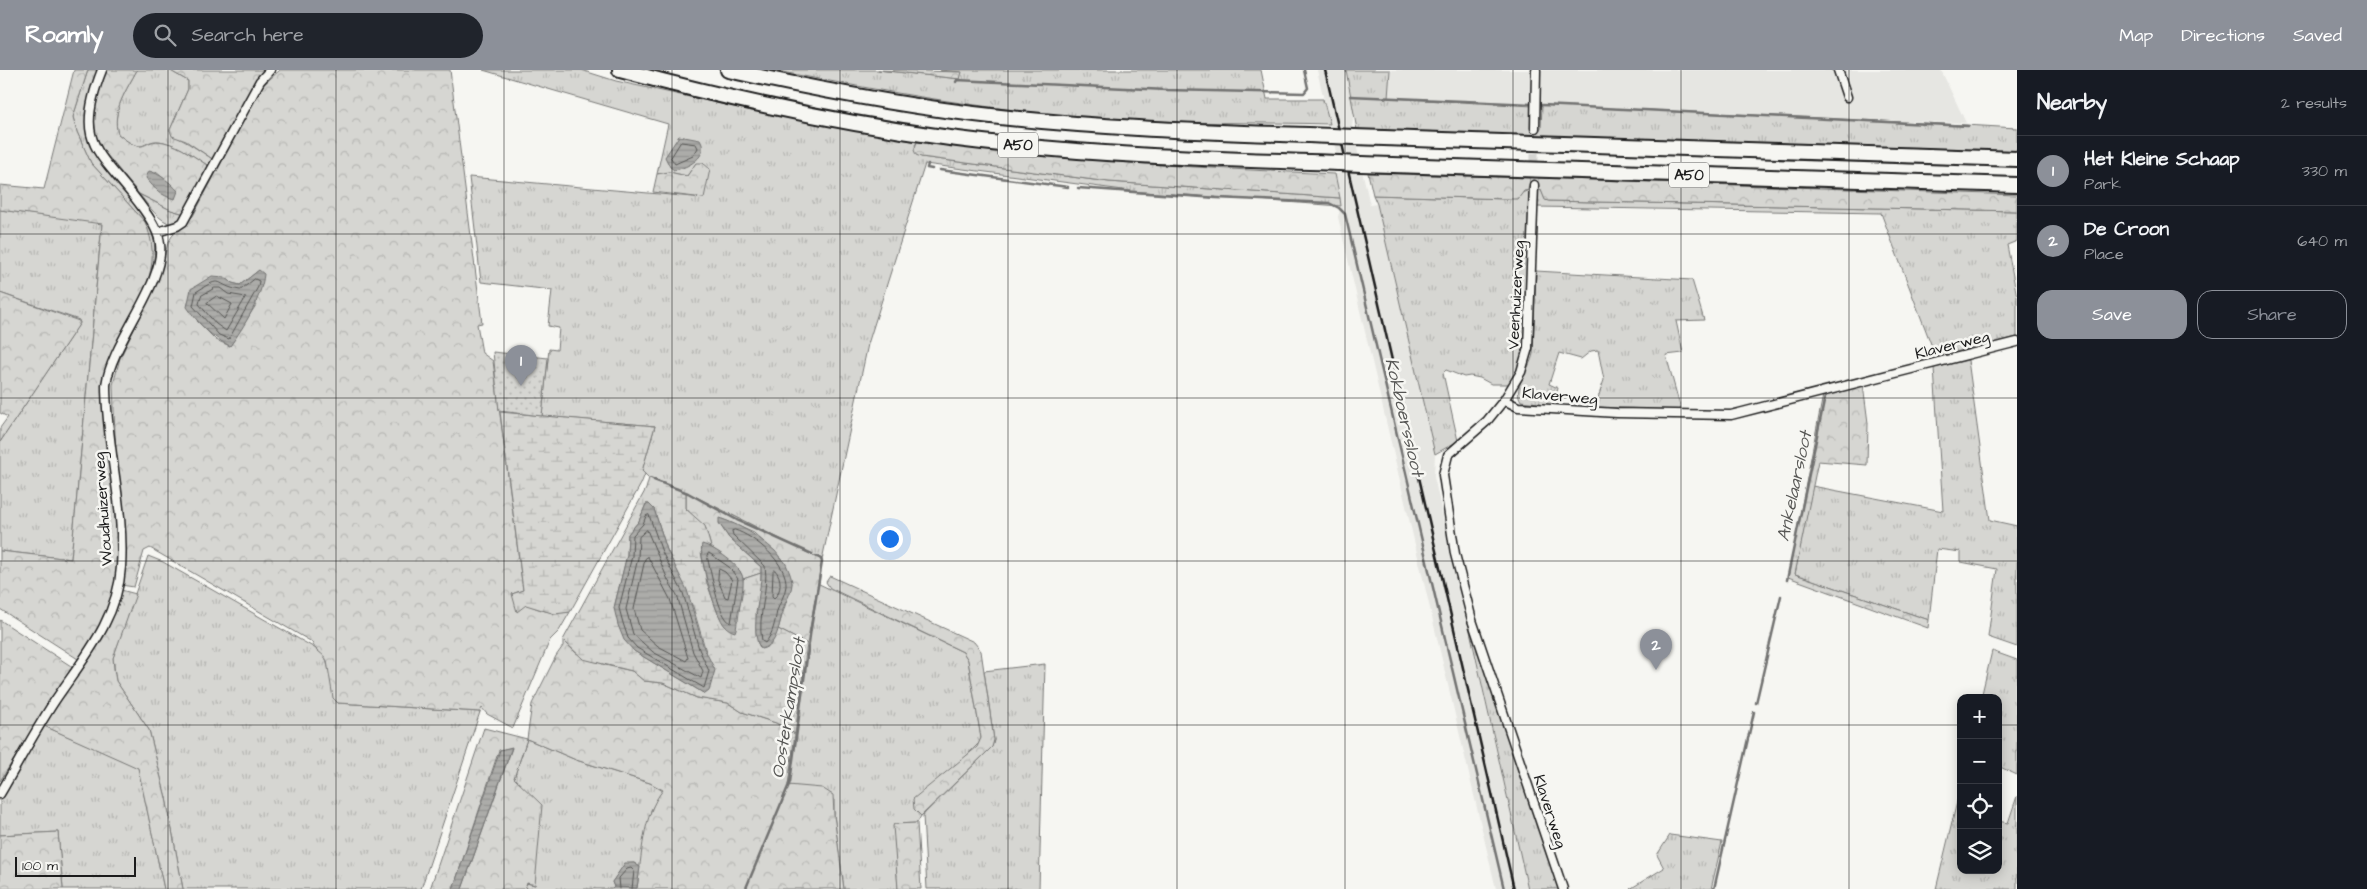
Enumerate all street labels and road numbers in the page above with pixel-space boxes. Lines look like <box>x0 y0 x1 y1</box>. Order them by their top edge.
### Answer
road number: A50 <box>998 132 1038 158</box>
road number: A50 <box>1669 162 1709 188</box>
street label: Veenhuizerweg <box>1502 240 1531 350</box>
street label: Klaverweg <box>1913 325 1992 366</box>
street label: Klaverweg <box>1521 382 1599 411</box>
street label: Woudhuizerweg <box>88 451 119 567</box>
street label: Klaverweg <box>1527 772 1572 851</box>

